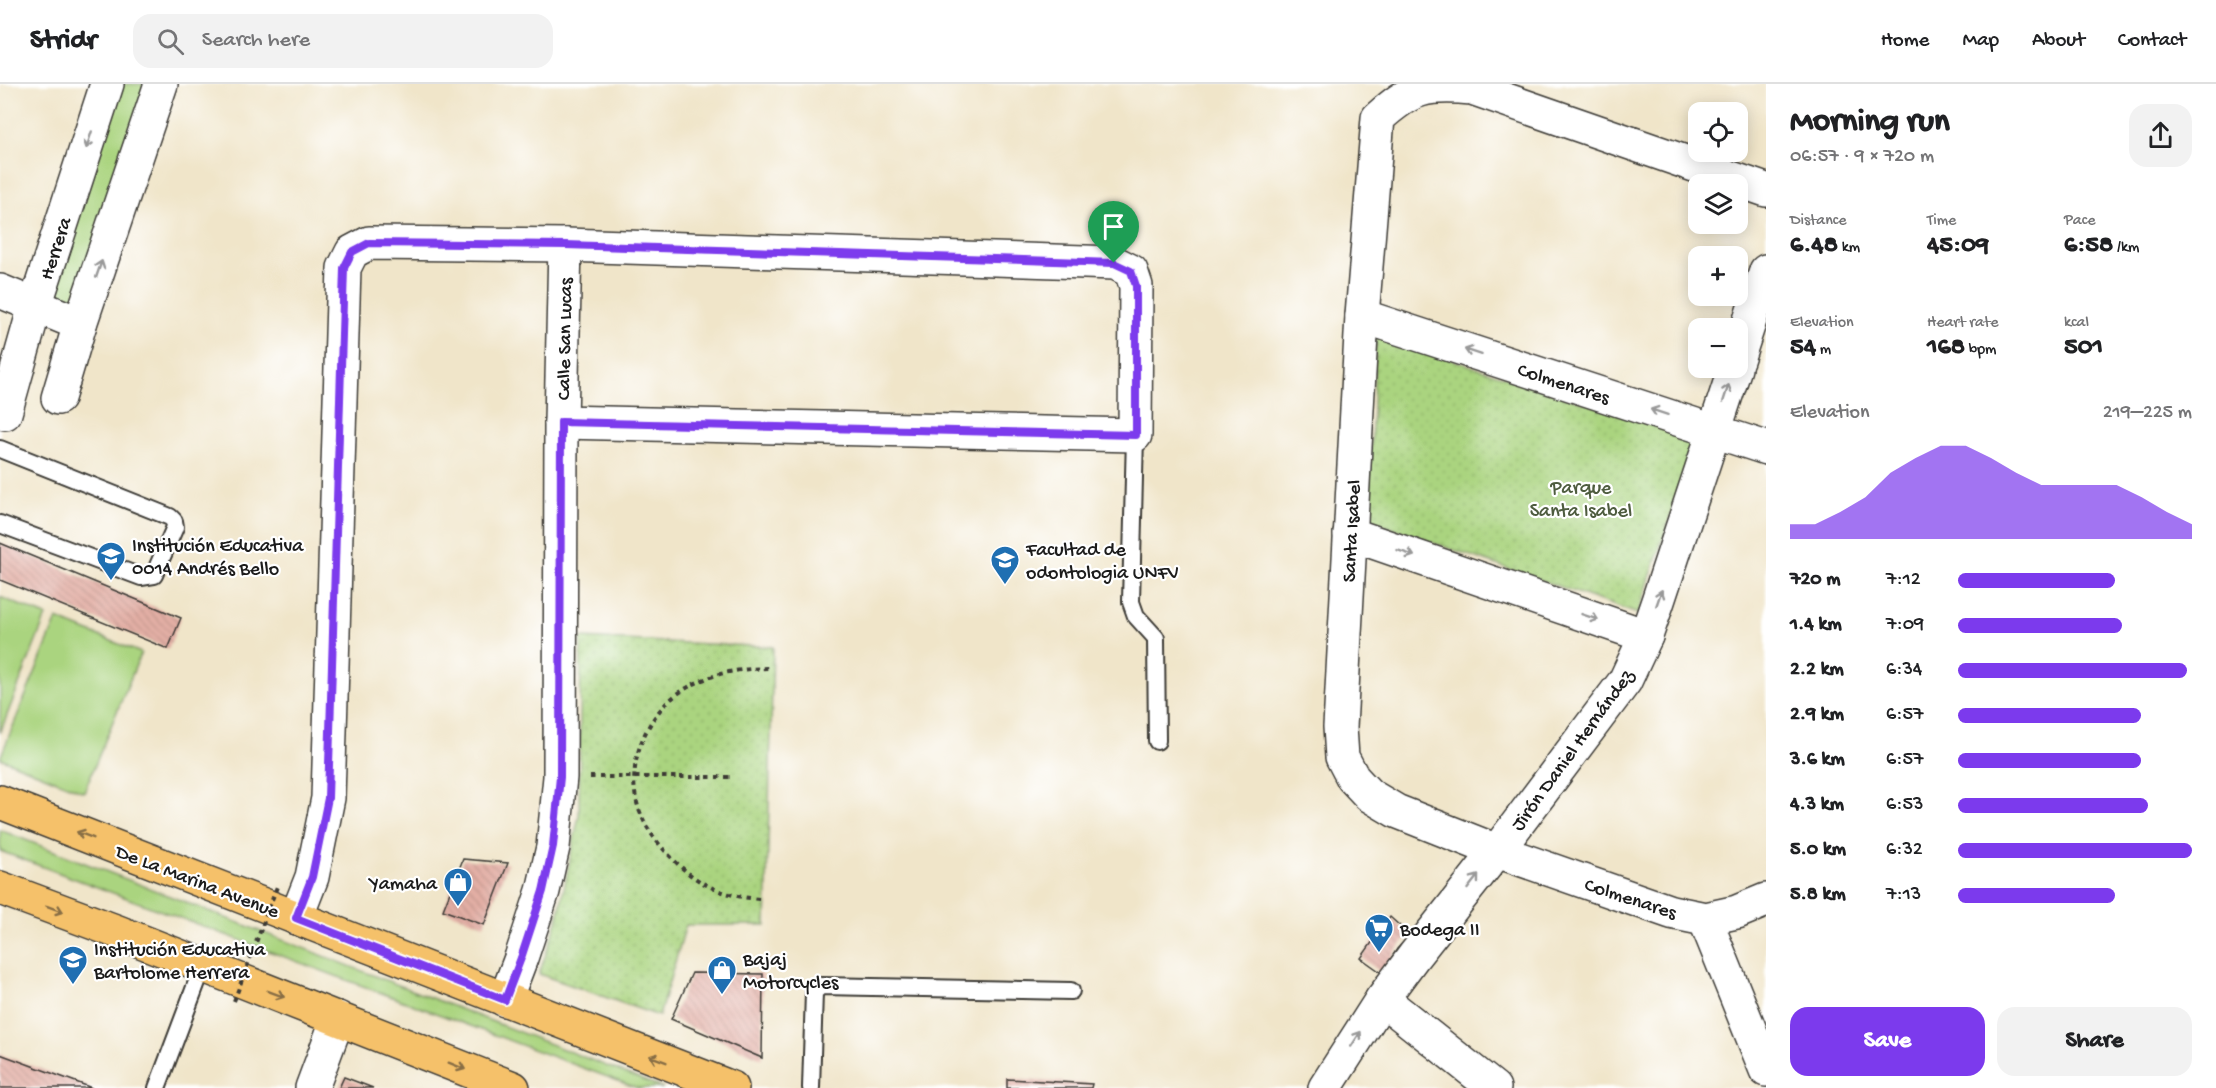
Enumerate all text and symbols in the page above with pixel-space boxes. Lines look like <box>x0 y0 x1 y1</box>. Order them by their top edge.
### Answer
search box <box>133 14 553 68</box>
text: Stridr <box>30 25 97 58</box>
icon: search <box>154 25 187 58</box>
text: Search here <box>202 28 310 54</box>
text: Home <box>1881 29 1929 54</box>
text: Map <box>1962 29 1999 54</box>
text: About <box>2032 29 2085 54</box>
text: Contact <box>2118 29 2186 54</box>
map controls <box>1688 102 1748 378</box>
button: locate <box>1688 102 1748 162</box>
text: Morning run <box>1790 104 1950 142</box>
button: share <box>2129 104 2192 167</box>
one-way arrow <box>82 130 93 149</box>
text: 06:57 · 9 × 720 m <box>1790 146 1934 169</box>
button: layers <box>1688 174 1748 234</box>
pin <box>1088 201 1139 263</box>
icon: arrive <box>1097 210 1130 243</box>
text: Distance <box>1790 212 1847 231</box>
text: Time <box>1927 212 1956 231</box>
text: Pace <box>2064 212 2095 231</box>
street label: Herrera <box>36 214 78 283</box>
text: 6.48 <box>1790 231 1838 262</box>
text: 45:09 <box>1927 231 1989 262</box>
text: 6:58 <box>2064 231 2113 262</box>
text: km <box>1838 239 1860 258</box>
text: /km <box>2113 239 2139 258</box>
button: + <box>1688 246 1748 306</box>
one-way arrow <box>94 260 105 279</box>
street label: Calle San Lucas <box>554 277 579 400</box>
text: Elevation <box>1790 314 1854 333</box>
text: Heart rate <box>1927 314 1999 333</box>
text: kcal <box>2064 314 2089 333</box>
button: − <box>1688 318 1748 378</box>
text: 54 <box>1790 333 1816 364</box>
text: 168 <box>1927 333 1965 364</box>
text: 501 <box>2064 333 2103 364</box>
text: m <box>1816 341 1831 360</box>
text: bpm <box>1965 341 1996 360</box>
one-way arrow <box>1464 346 1483 357</box>
street label: Colmenares <box>1514 360 1612 411</box>
one-way arrow <box>1722 384 1733 403</box>
text: Elevation <box>1790 402 1870 425</box>
text: 219–225 m <box>2103 402 2192 425</box>
one-way arrow <box>1650 406 1669 417</box>
park label: Parque Santa Isabel <box>1530 478 1632 524</box>
street label: Santa Isabel <box>1339 479 1368 583</box>
place label: Institución Educativa 0014 Andrés Bello <box>132 536 304 582</box>
school or university icon: Institución Educativa 0014 Andrés Bello <box>95 540 127 582</box>
place label: Facultad de odontologia UNFV <box>1025 540 1179 586</box>
school or university icon: Facultad de odontologia UNFV <box>989 544 1021 586</box>
one-way arrow <box>1396 548 1415 559</box>
text: 720 m <box>1790 569 1841 592</box>
text: 7:12 <box>1886 569 1921 592</box>
one-way arrow <box>1655 590 1666 608</box>
one-way arrow <box>1580 612 1599 623</box>
text: 1.4 km <box>1790 614 1842 637</box>
text: 7:09 <box>1886 614 1924 637</box>
text: 2.2 km <box>1790 659 1844 682</box>
text: 6:34 <box>1886 659 1922 682</box>
street label: Jirón Daniel Hernández <box>1508 665 1641 836</box>
text: 2.9 km <box>1790 704 1844 727</box>
text: 6:57 <box>1886 704 1923 727</box>
text: 3.6 km <box>1790 749 1845 772</box>
text: 6:57 <box>1886 749 1923 772</box>
text: 4.3 km <box>1790 794 1844 817</box>
text: 6:53 <box>1886 794 1923 817</box>
one-way arrow <box>77 829 95 840</box>
text: 5.0 km <box>1790 839 1846 862</box>
text: 6:32 <box>1886 839 1923 862</box>
street label: De La Marina Avenue <box>110 841 282 925</box>
shop icon: Yamaha <box>442 866 474 908</box>
place label: Yamaha <box>367 874 438 897</box>
one-way arrow <box>1466 875 1479 891</box>
street label: Colmenares <box>1581 875 1679 926</box>
text: 5.8 km <box>1790 884 1846 907</box>
text: 7:13 <box>1886 884 1921 907</box>
one-way arrow <box>45 904 64 915</box>
supermarket icon: Bodega II <box>1363 912 1395 954</box>
place label: Bodega II <box>1399 920 1479 943</box>
place label: Institución Educativa Bartolome Herrera <box>93 940 266 986</box>
school or university icon: Institución Educativa Bartolome Herrera <box>57 944 89 986</box>
place label: Bajaj Motorcycles <box>742 950 839 996</box>
shop icon: Bajaj Motorcycles <box>706 954 738 996</box>
one-way arrow <box>266 989 285 1000</box>
button: Save <box>1790 1007 1985 1076</box>
button: Share <box>1997 1007 2192 1076</box>
one-way arrow <box>1350 1030 1363 1047</box>
one-way arrow <box>649 1053 668 1064</box>
one-way arrow <box>448 1061 466 1072</box>

